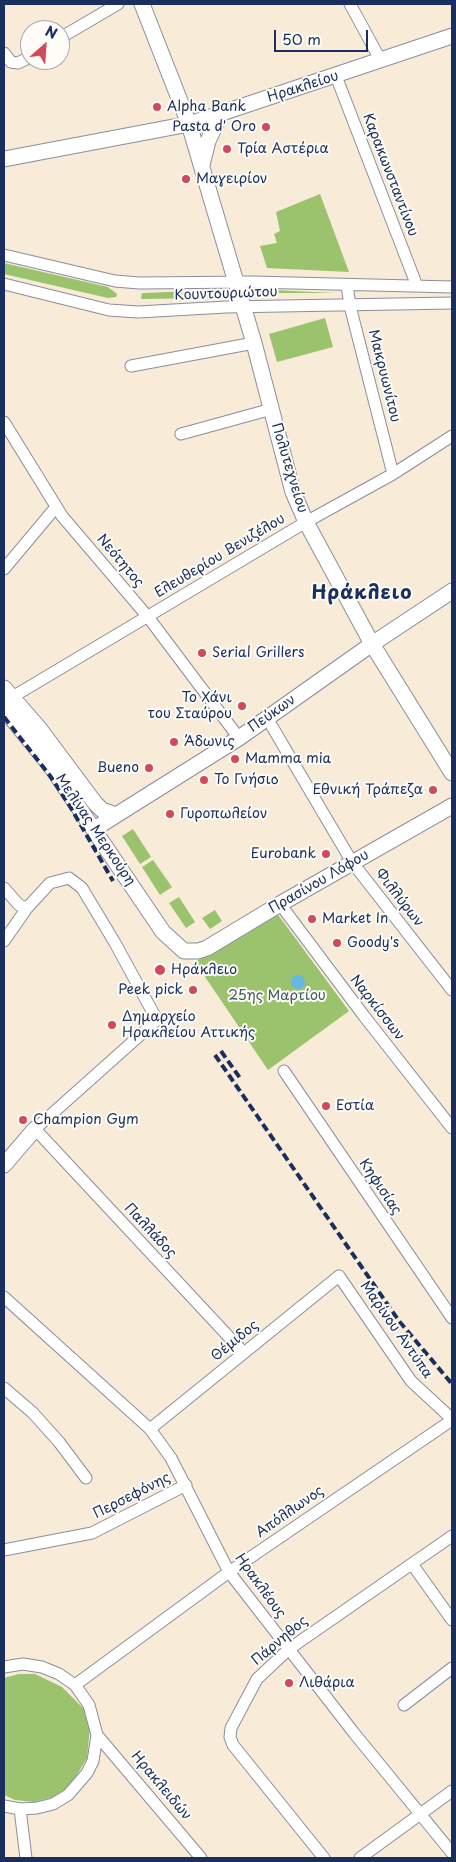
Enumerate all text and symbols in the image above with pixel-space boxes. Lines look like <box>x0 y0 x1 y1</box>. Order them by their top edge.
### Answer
north arrow <box>20 20 70 70</box>
text: N <box>42 20 61 44</box>
scale bar <box>276 20 370 52</box>
text: 50 m <box>282 27 321 50</box>
street label: Ηρακλείου <box>265 68 341 106</box>
place label: Alpha Bank <box>167 99 246 115</box>
marker: Alpha Bank <box>151 101 163 113</box>
street label: Καρακωνσταντίνου <box>359 111 421 239</box>
place label: Pasta d' Oro <box>172 119 256 135</box>
marker: Pasta d' Oro <box>260 121 272 133</box>
place label: Τρία Αστέρια <box>237 141 329 157</box>
marker: Τρία Αστέρια <box>221 143 233 155</box>
place label: Μαγειρίον <box>196 171 267 187</box>
marker: Μαγειρίον <box>180 173 192 185</box>
street label: Κουντουριώτου <box>174 284 278 304</box>
street label: Μακρυωνίτου <box>364 328 404 424</box>
street label: Πολυτεχνείου <box>267 421 311 515</box>
street label: Ελευθερίου Βενιζέλου <box>152 510 288 602</box>
street label: Νεότητος <box>93 531 147 591</box>
district label: Ηράκλειο <box>310 583 414 605</box>
place label: Serial Grillers <box>212 645 304 661</box>
marker: Serial Grillers <box>196 647 208 659</box>
place label: Το Χάνι του Σταύρου <box>148 690 232 722</box>
street label: Πεύκων <box>245 692 299 736</box>
marker: Το Χάνι του Σταύρου <box>236 700 248 712</box>
place label: Άδωνις <box>184 734 235 750</box>
marker: Άδωνις <box>168 736 180 748</box>
place label: Mamma mia <box>245 751 331 767</box>
marker: Mamma mia <box>229 753 241 765</box>
place label: Bueno <box>97 760 139 776</box>
marker: Bueno <box>143 762 155 774</box>
street label: Μελίνας Μερκούρη <box>51 771 139 889</box>
place label: Το Γνήσιο <box>214 772 278 788</box>
marker: Το Γνήσιο <box>198 774 210 786</box>
place label: Εθνική Τράπεζα <box>313 782 423 798</box>
marker: Εθνική Τράπεζα <box>427 784 439 796</box>
place label: Γυροπωλείον <box>180 806 267 822</box>
marker: Γυροπωλείον <box>164 808 176 820</box>
place label: Eurobank <box>251 846 316 862</box>
street label: Πρασίνου Λόφου <box>266 847 372 917</box>
marker: Eurobank <box>320 848 332 860</box>
street label: Φιλλύρων <box>371 866 427 930</box>
place label: Market In <box>322 911 388 927</box>
marker: Market In <box>306 913 318 925</box>
place label: Goody's <box>347 935 399 951</box>
marker: Goody's <box>331 937 343 949</box>
place label: Ηράκλειο <box>171 962 237 978</box>
marker: Ηράκλειο <box>153 963 167 977</box>
street label: Ναρκίσσων <box>346 972 408 1044</box>
place label: Peek pick <box>118 982 183 998</box>
marker: Peek pick <box>187 984 199 996</box>
park label: 25ης Μαρτίου <box>228 988 326 1004</box>
place label: Δημαρχείο Ηρακλείου Αττικής <box>122 1009 255 1042</box>
marker: Δημαρχείο Ηρακλείου Αττικής <box>106 1019 118 1031</box>
place label: Εστία <box>336 1098 374 1114</box>
marker: Εστία <box>320 1100 332 1112</box>
place label: Champion Gym <box>33 1112 139 1128</box>
marker: Champion Gym <box>17 1114 29 1126</box>
street label: Κηφισίας <box>355 1156 405 1218</box>
street label: Παλλάδος <box>120 1200 180 1262</box>
street label: Μαρίνου Αντύπα <box>356 1278 436 1382</box>
street label: Θέμιδος <box>208 1317 262 1365</box>
street label: Περσεφόνης <box>91 1469 173 1523</box>
street label: Απόλλωνος <box>253 1483 327 1541</box>
street label: Ηρακλέους <box>231 1550 289 1622</box>
street label: Πάρνηθος <box>249 1613 311 1669</box>
place label: Λιθάρια <box>299 1675 355 1691</box>
marker: Λιθάρια <box>283 1677 295 1689</box>
street label: Ηρακλειδών <box>127 1748 195 1824</box>

